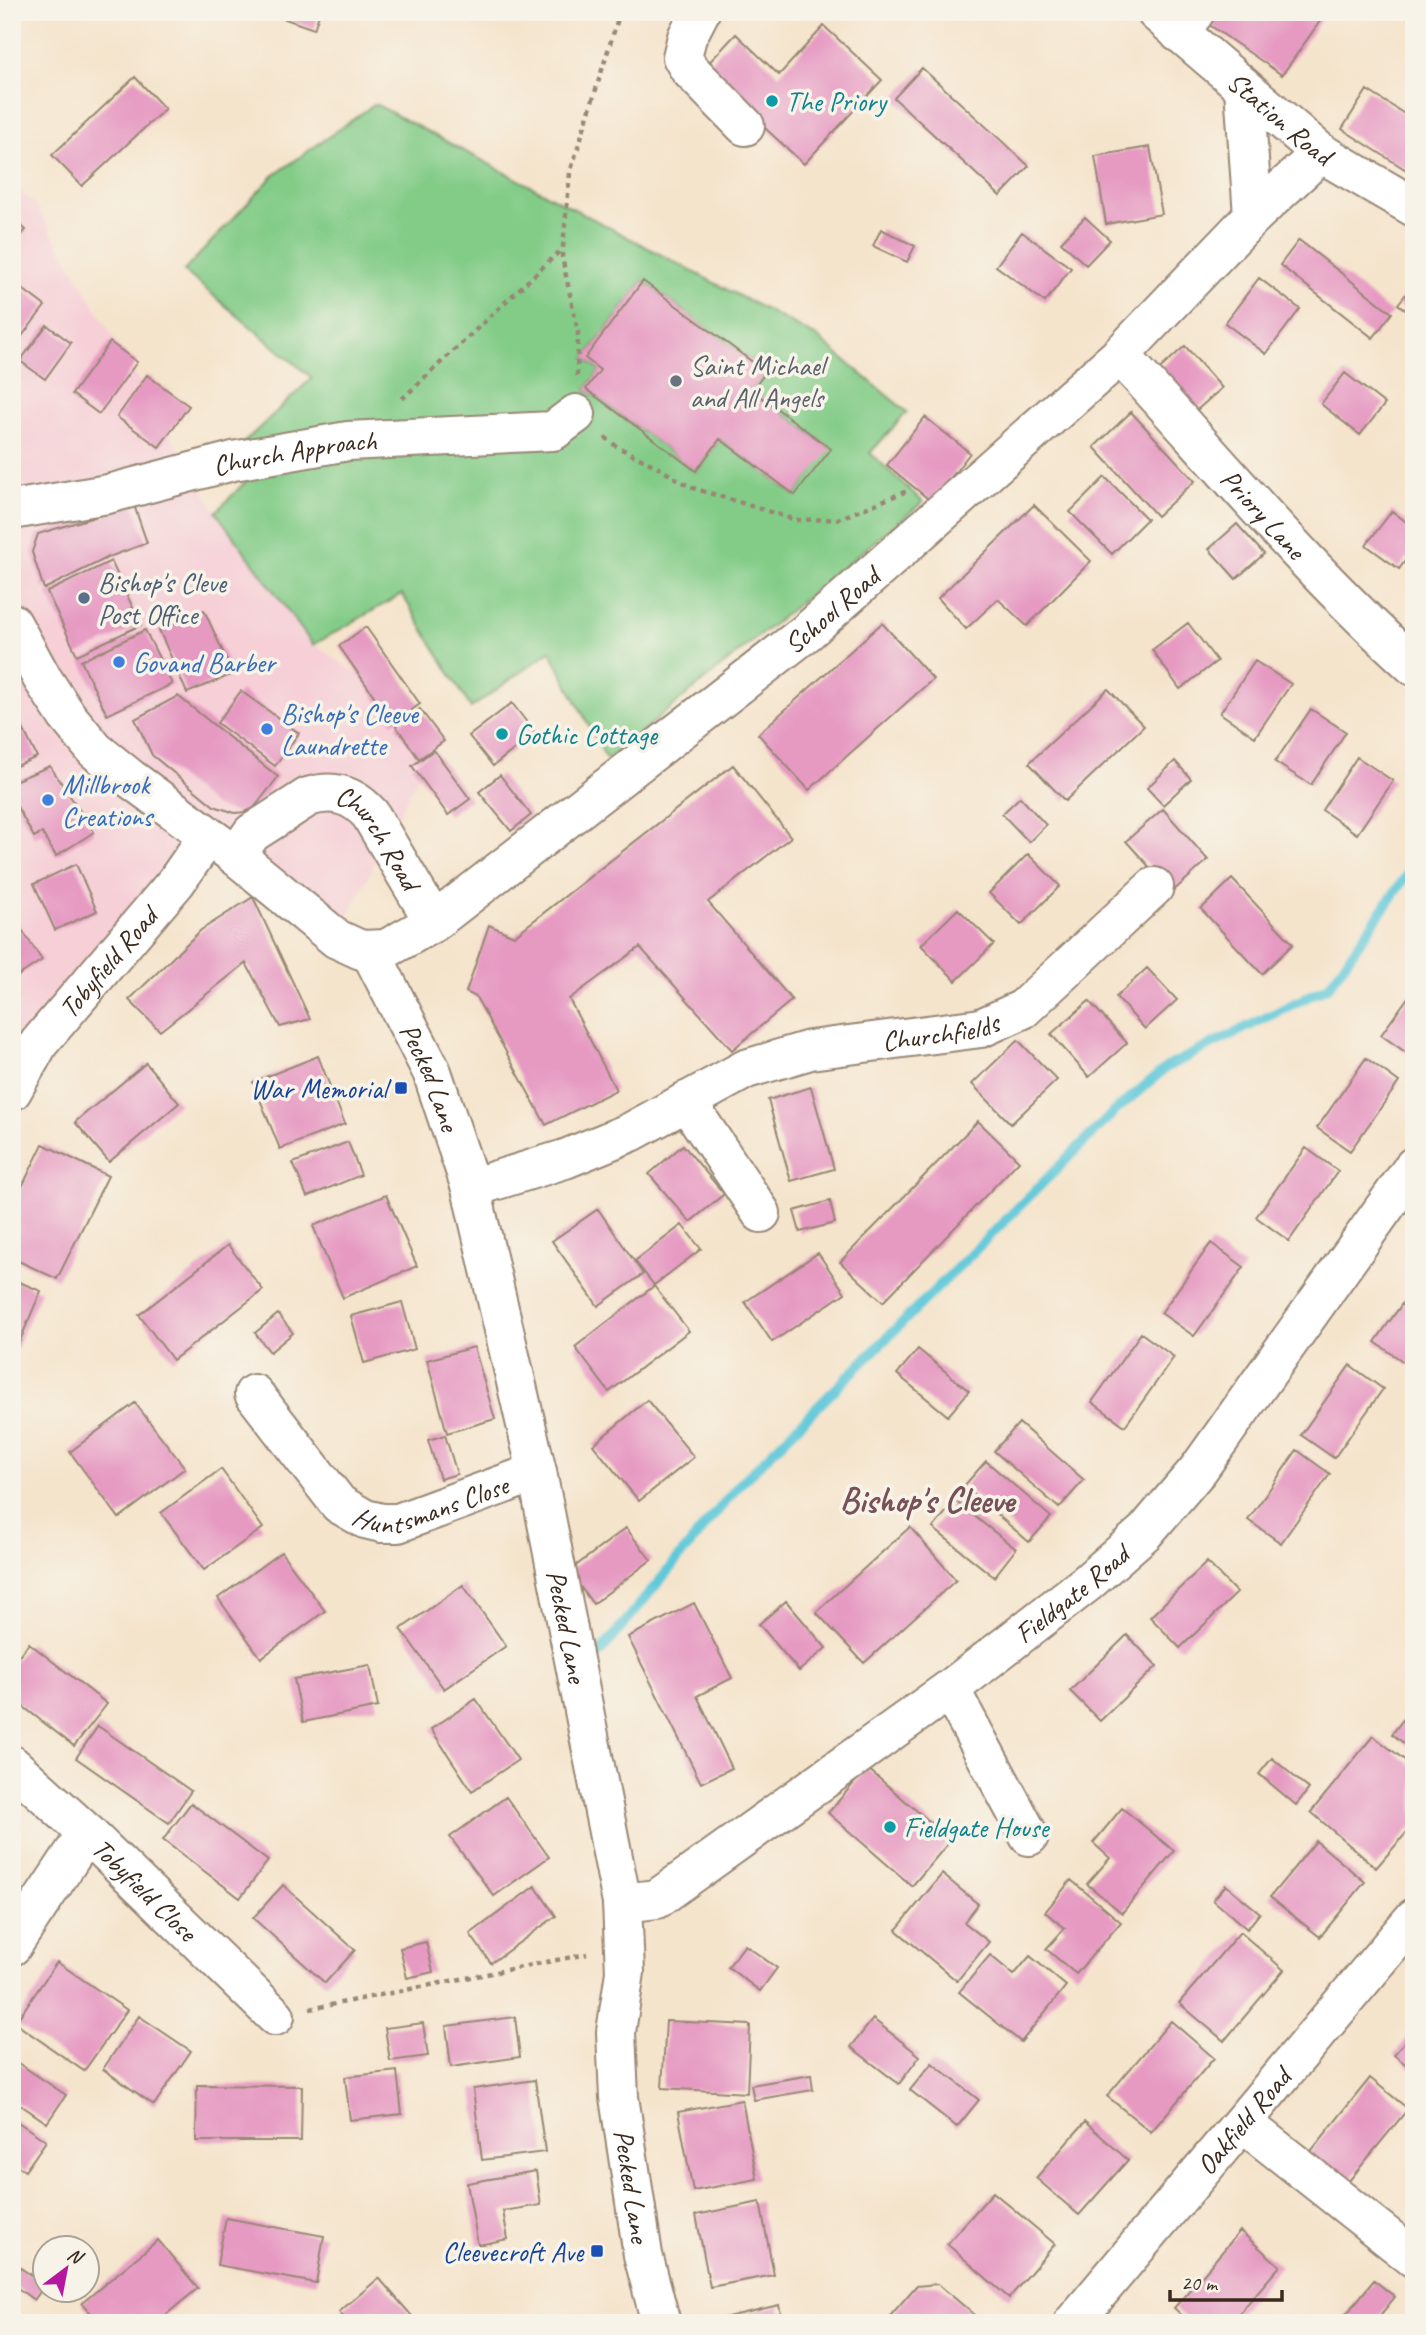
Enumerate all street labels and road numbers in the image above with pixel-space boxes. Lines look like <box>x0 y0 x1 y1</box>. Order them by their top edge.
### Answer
street label: Station Road <box>1220 64 1341 175</box>
street label: Church Approach <box>209 422 378 483</box>
street label: Priory Lane <box>1213 461 1315 568</box>
street label: School Road <box>777 556 889 661</box>
street label: Church Road <box>332 777 430 899</box>
street label: Tobyfield Road <box>51 897 167 1025</box>
street label: Churchfields <box>880 1004 1007 1058</box>
street label: Pecked Lane <box>392 1017 469 1137</box>
street label: Huntsmans Close <box>347 1466 514 1541</box>
street label: Fieldgate Road <box>1007 1535 1139 1650</box>
street label: Pecked Lane <box>539 1567 596 1687</box>
street label: Tobyfield Close <box>85 1830 206 1950</box>
street label: Oakfield Road <box>1188 2057 1300 2182</box>
street label: Pecked Lane <box>607 2127 659 2247</box>

